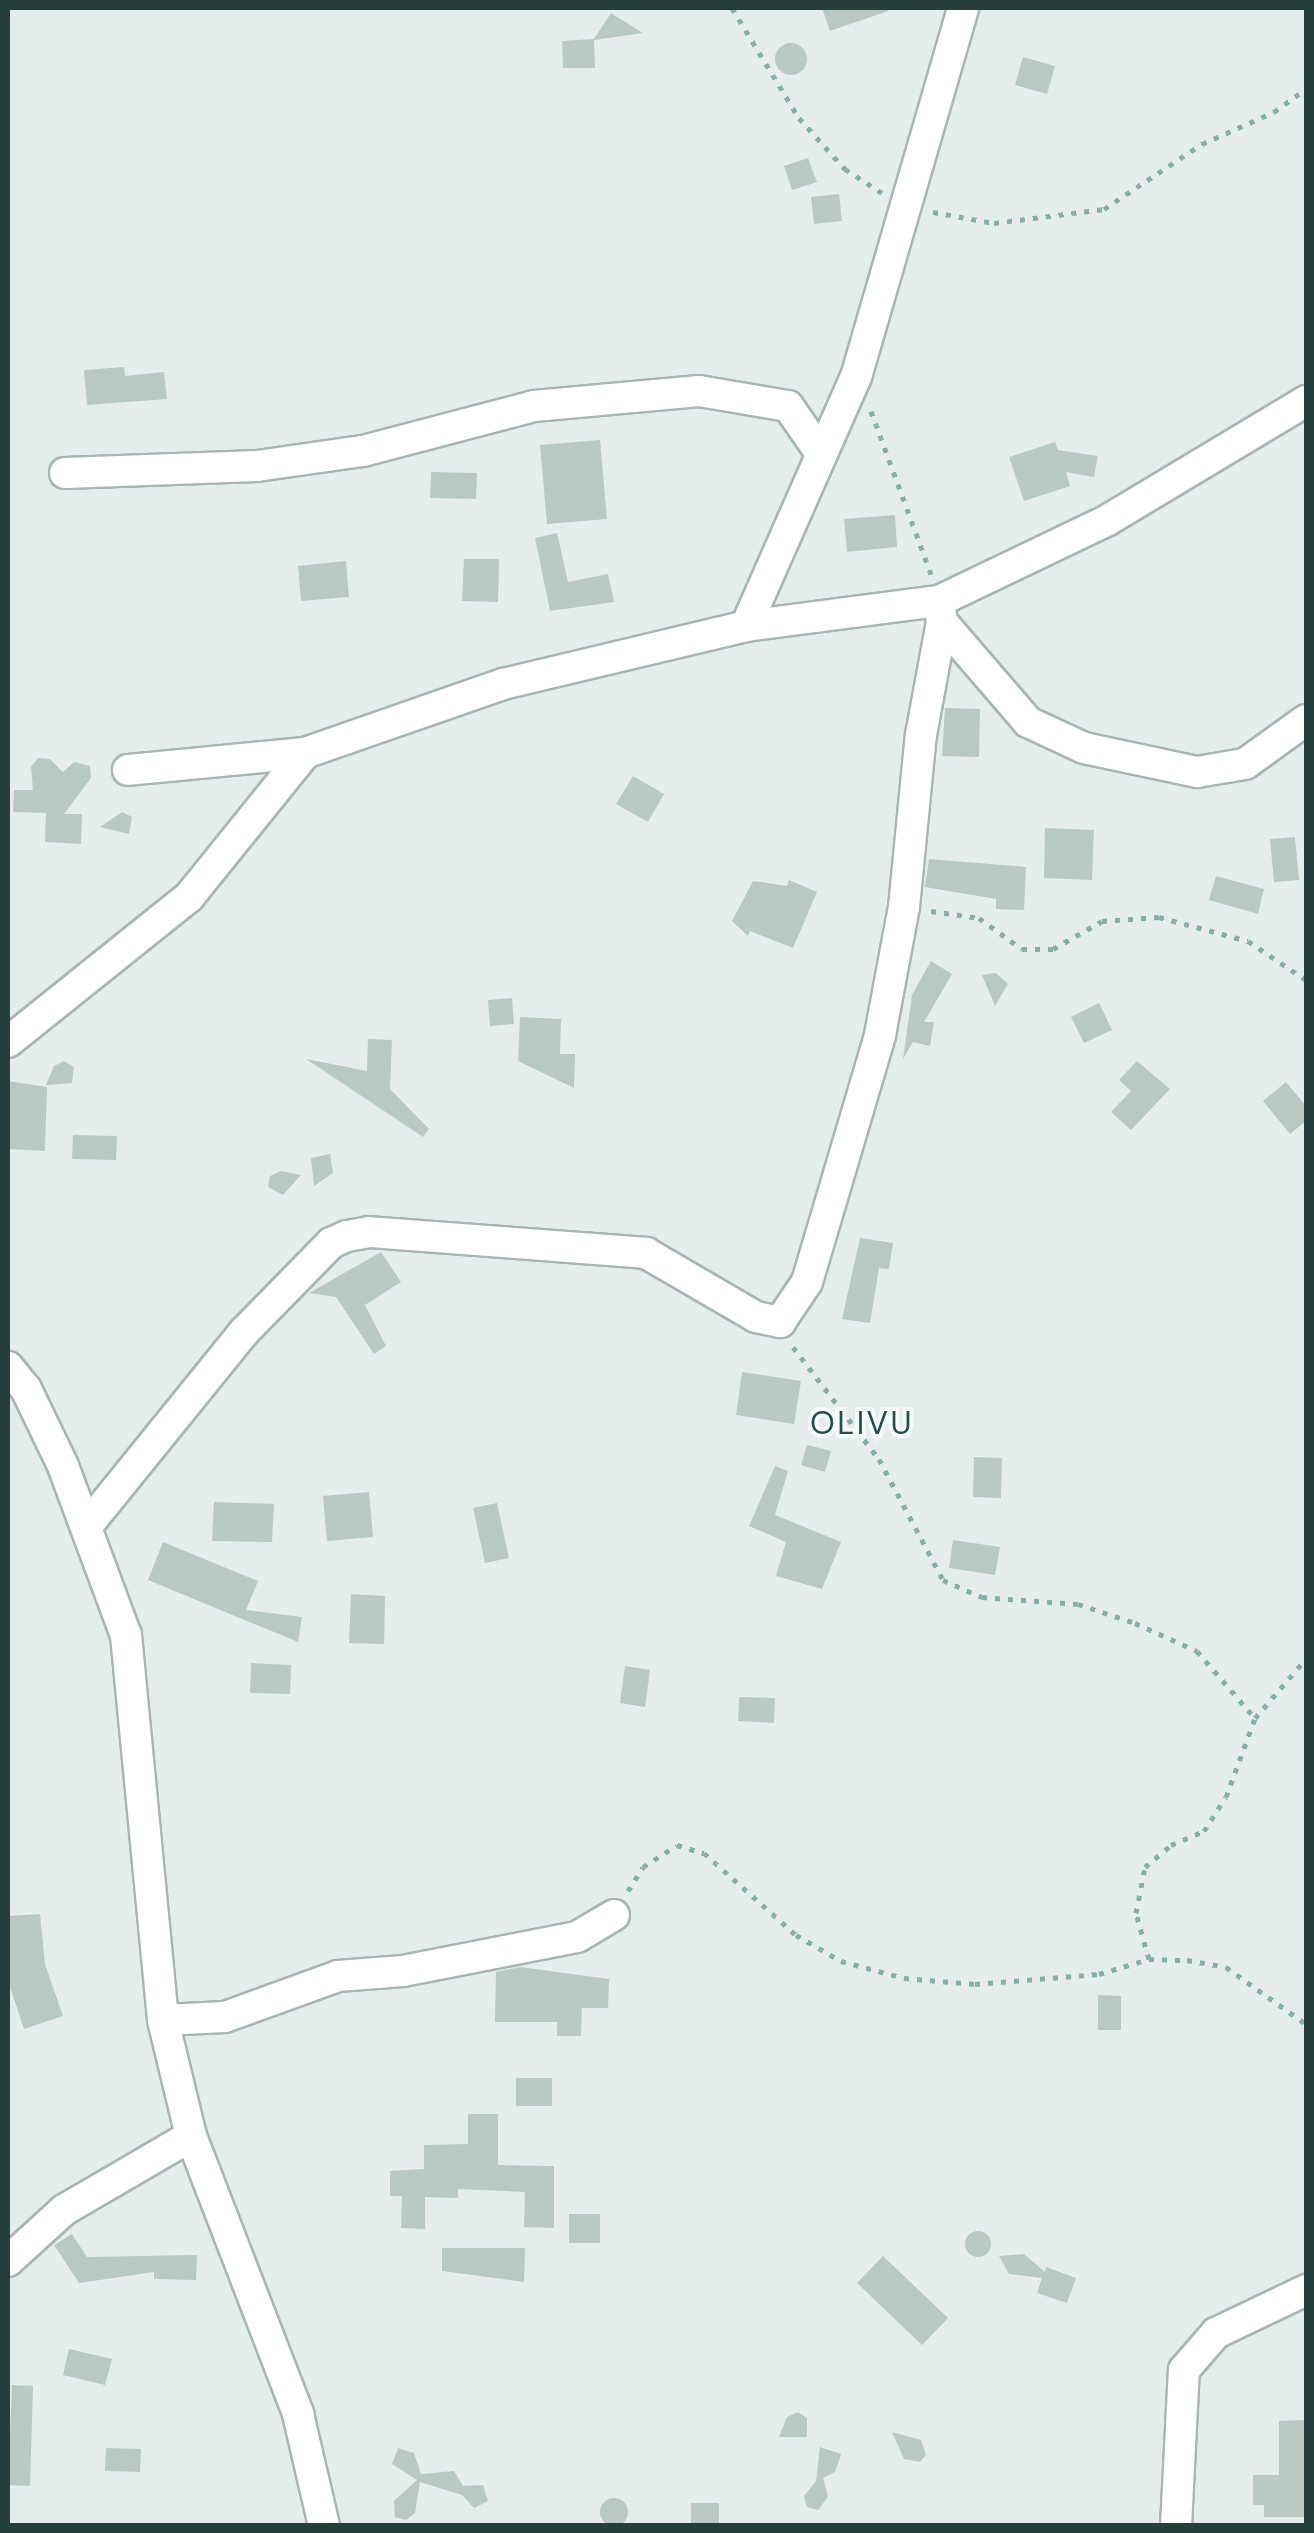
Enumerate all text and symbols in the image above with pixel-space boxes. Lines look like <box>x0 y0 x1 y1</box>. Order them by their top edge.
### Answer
district label: OLIVU <box>810 1404 914 1442</box>

